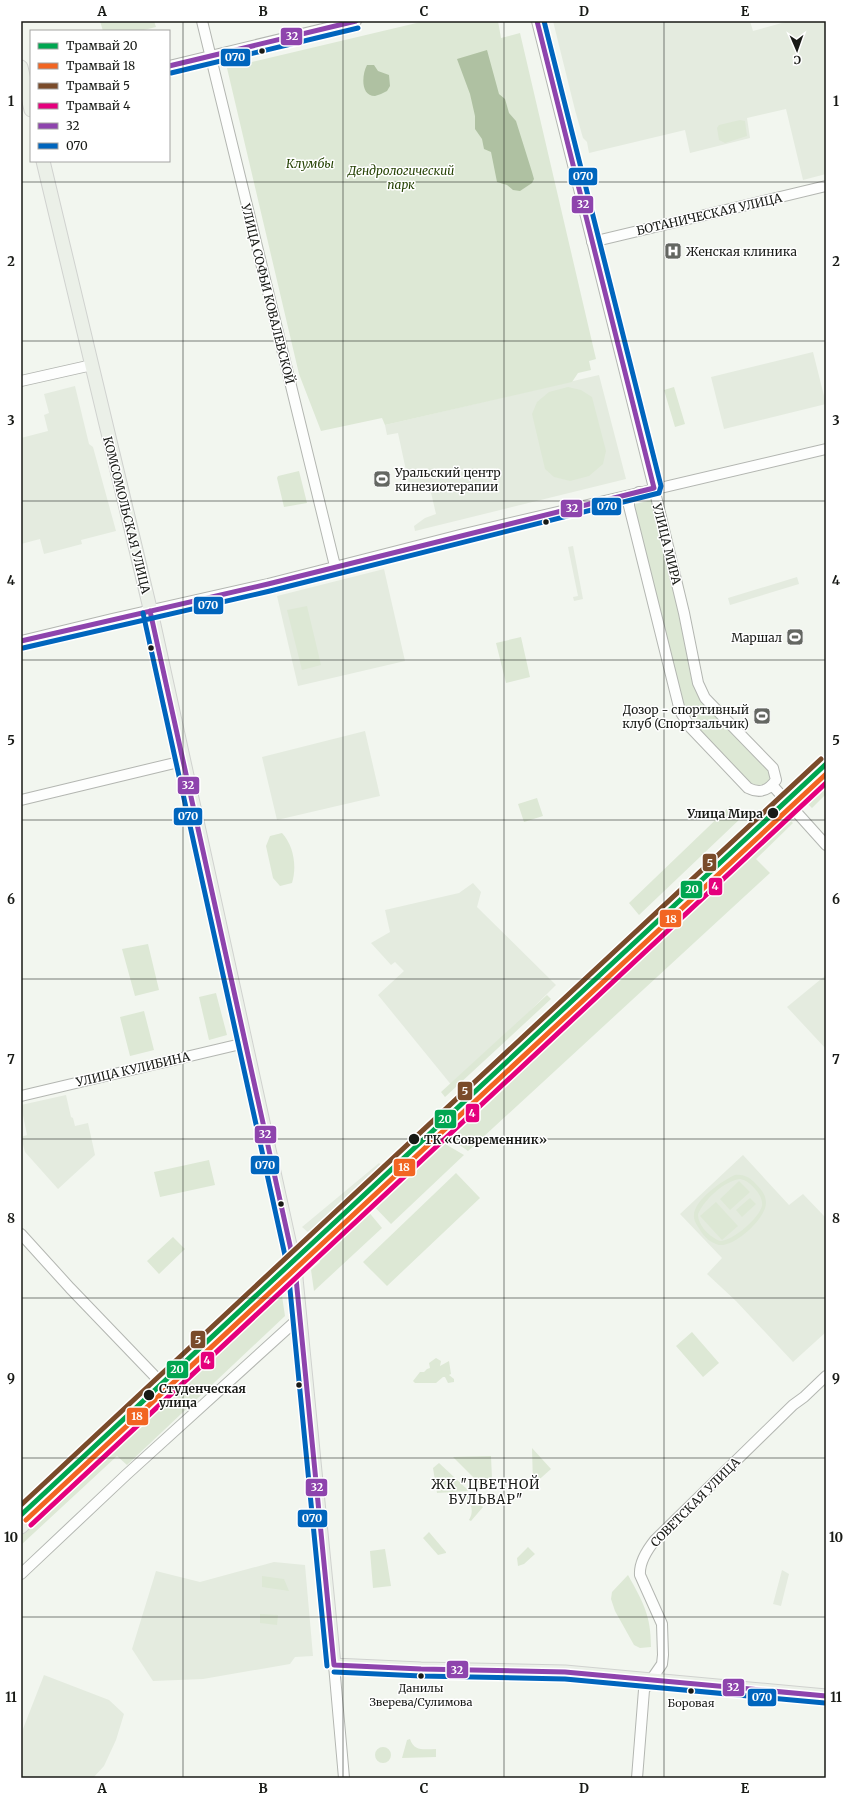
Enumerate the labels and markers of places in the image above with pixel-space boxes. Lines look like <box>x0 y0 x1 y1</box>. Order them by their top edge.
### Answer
unlabelled marker <box>257 46 267 56</box>
hospital icon: Женская клиника <box>663 241 683 261</box>
place label: Женская клиника <box>686 244 797 259</box>
place label: Уральский центр кинезиотерапии <box>394 465 501 494</box>
sports icon: Уральский центр кинезиотерапии <box>372 469 392 489</box>
unlabelled marker <box>541 517 551 527</box>
sports icon: Маршал <box>785 627 805 647</box>
place label: Маршал <box>731 630 782 645</box>
unlabelled marker <box>146 643 156 653</box>
place label: Дозор - спортивный клуб (Спортзальчик) <box>622 702 749 731</box>
sports icon: Дозор - спортивный клуб (Спортзальчик) <box>752 706 772 726</box>
place label: Улица Мира <box>686 806 763 821</box>
marker: Улица Мира <box>766 806 780 820</box>
marker: ТК «Современник» <box>407 1132 421 1146</box>
place label: ТК «Современник» <box>424 1132 547 1147</box>
unlabelled marker <box>276 1199 286 1209</box>
unlabelled marker <box>294 1380 304 1390</box>
place label: Студенческая улица <box>159 1381 246 1410</box>
marker: Студенческая улица <box>142 1388 156 1402</box>
marker: Данилы Зверева/Сулимова <box>416 1671 426 1681</box>
place label: Данилы Зверева/Сулимова <box>370 1681 473 1709</box>
marker: Боровая <box>686 1686 696 1696</box>
place label: Боровая <box>668 1696 715 1710</box>

